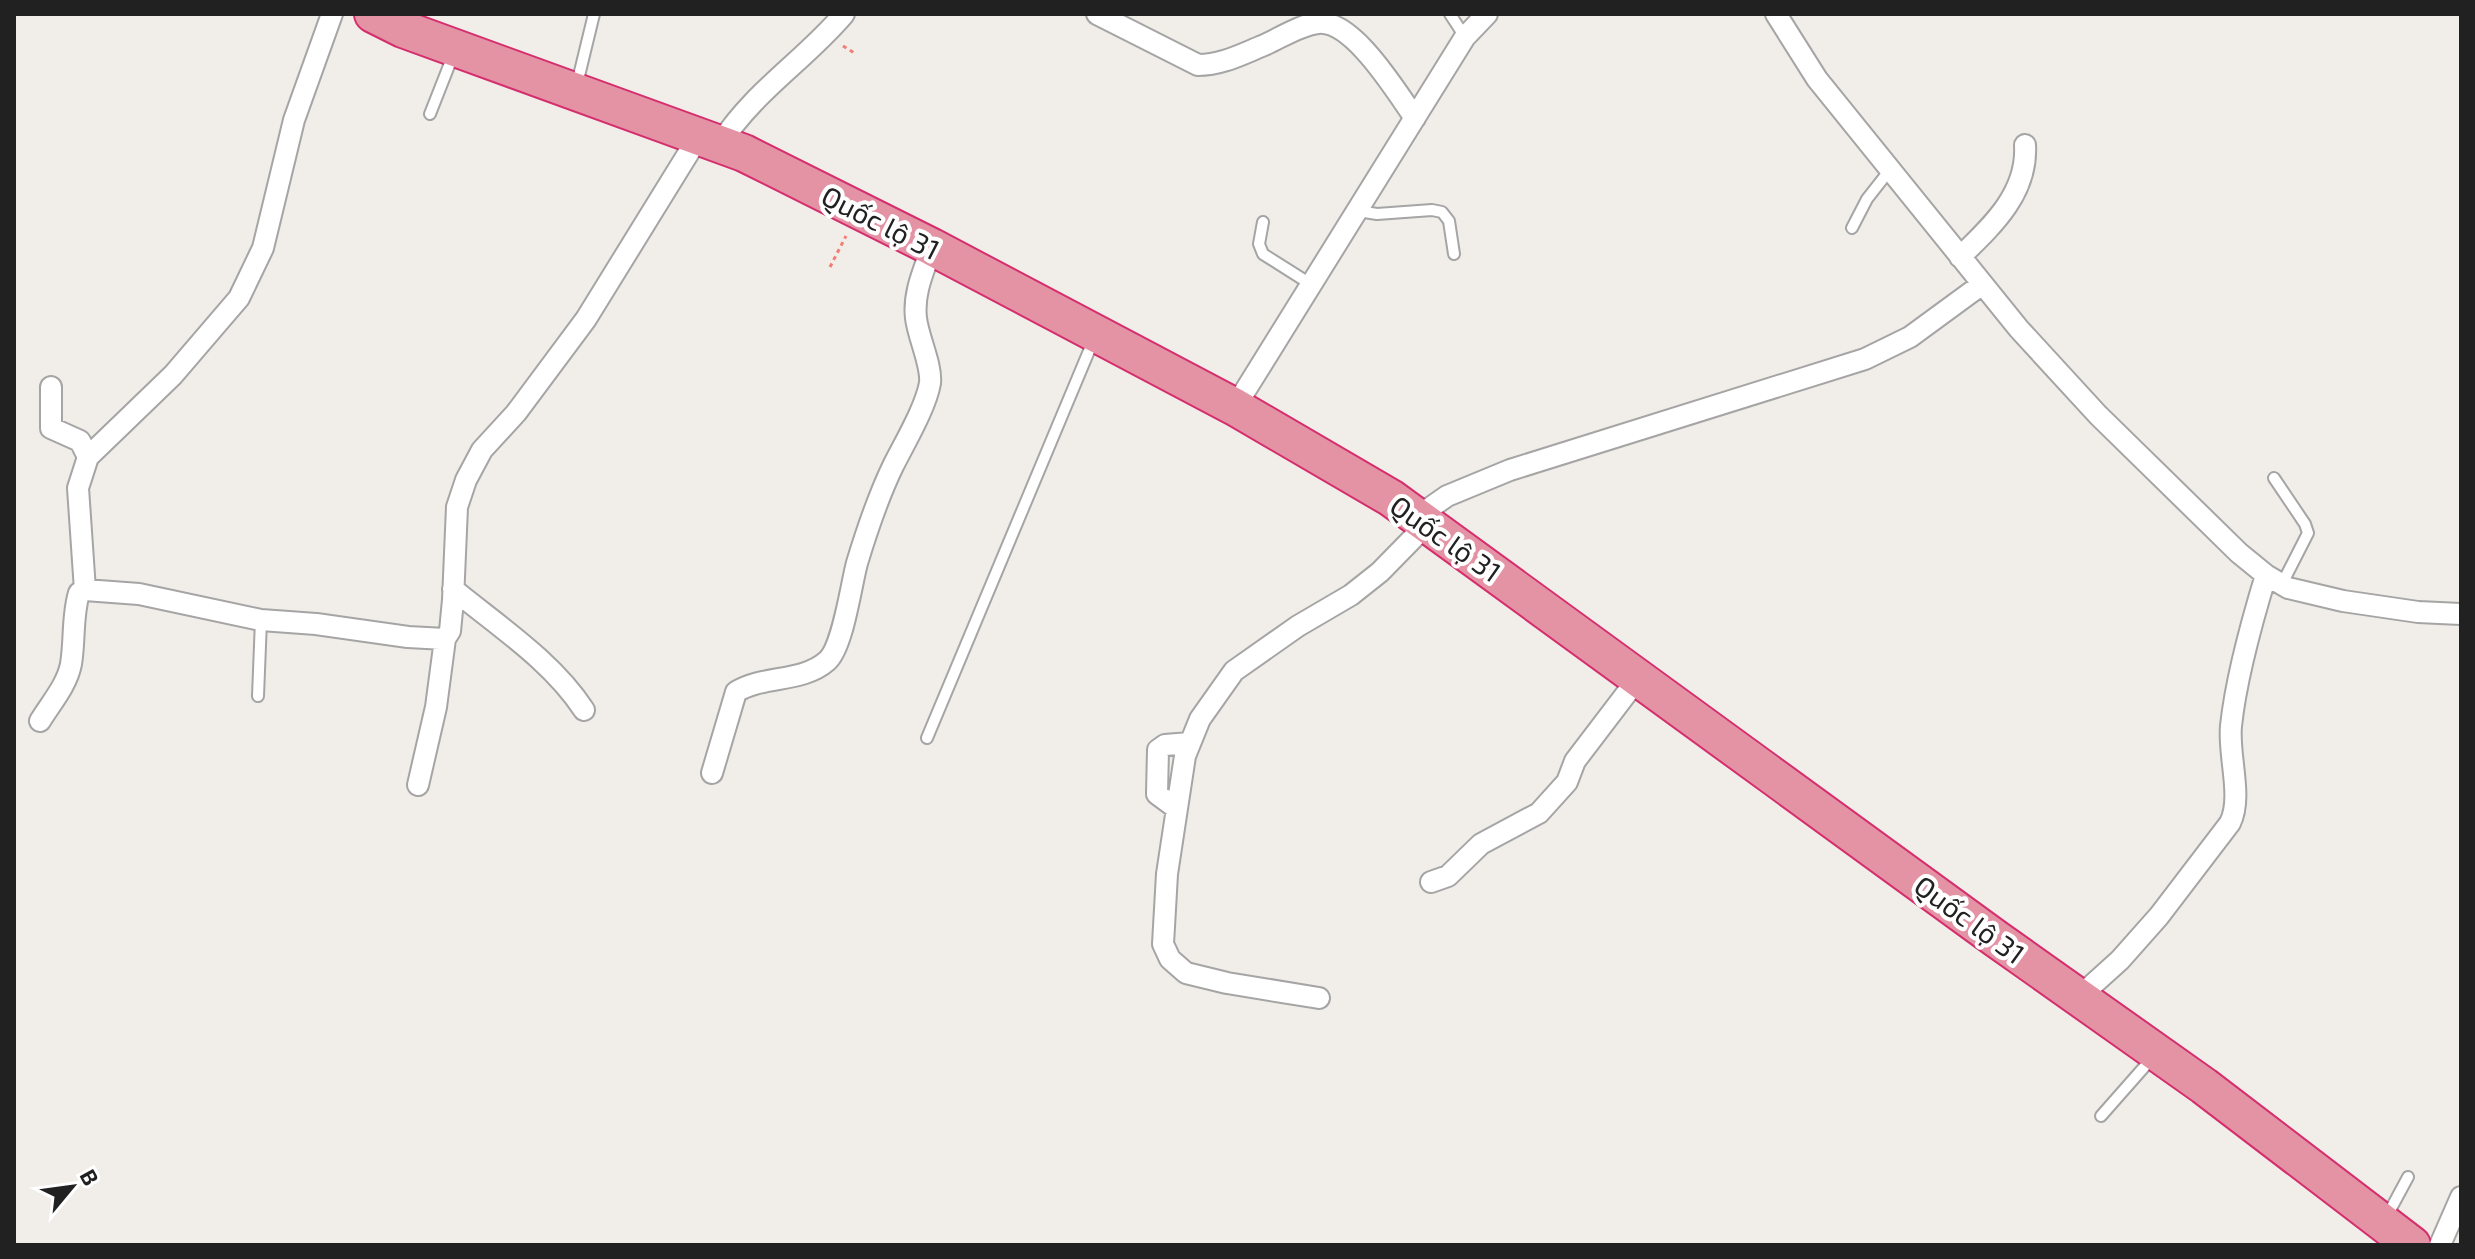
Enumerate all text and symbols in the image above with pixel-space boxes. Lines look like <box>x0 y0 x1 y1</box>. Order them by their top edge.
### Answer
street label: Quốc lộ 31 <box>816 178 946 266</box>
street label: Quốc lộ 31 <box>1384 487 1508 589</box>
street label: Quốc lộ 31 <box>1908 868 2032 970</box>
north arrow <box>32 1147 112 1227</box>
text: B <box>76 1164 105 1189</box>

